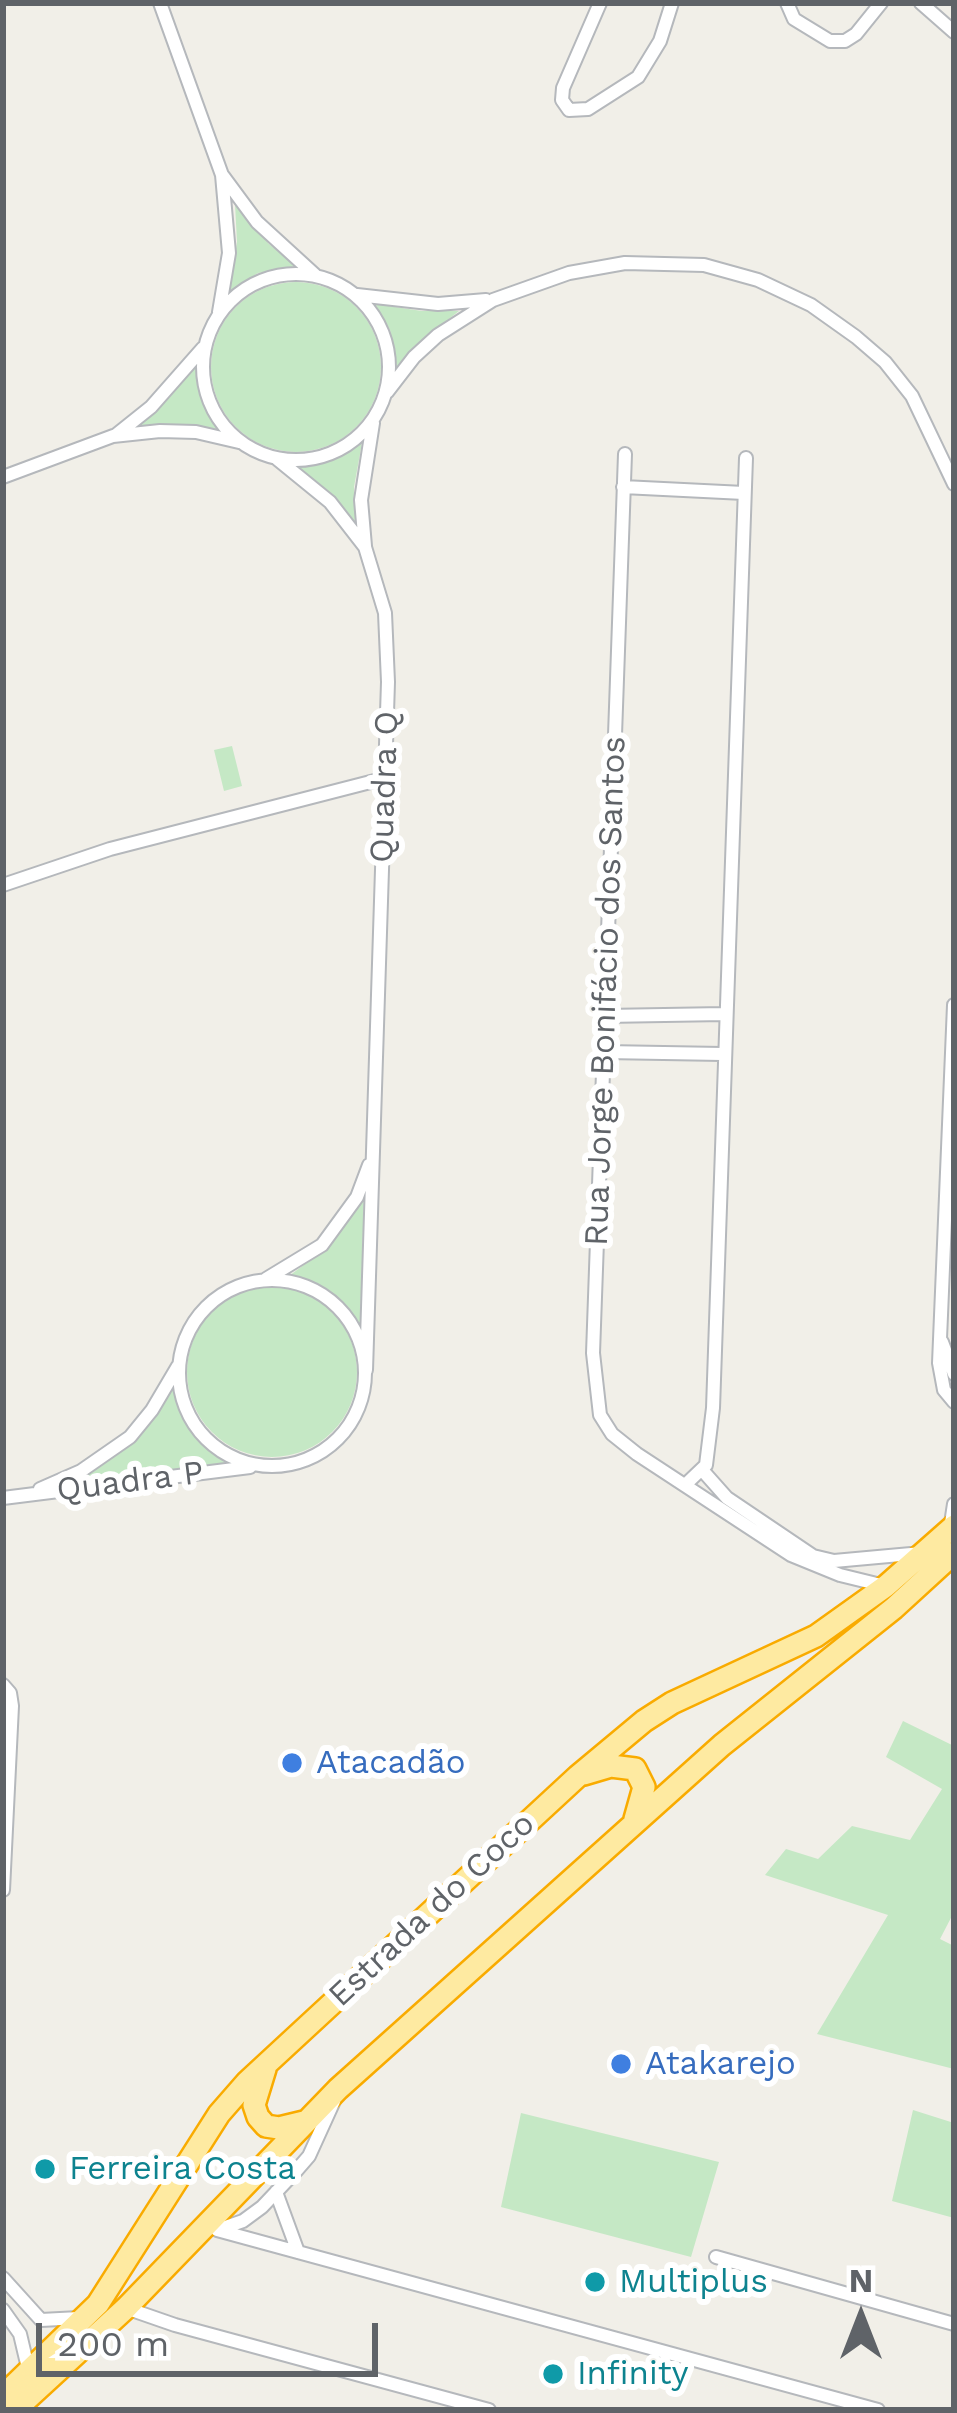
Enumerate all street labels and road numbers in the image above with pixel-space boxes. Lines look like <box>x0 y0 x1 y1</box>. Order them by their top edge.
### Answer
street label: Quadra Q <box>363 710 407 864</box>
street label: Rua Jorge Bonifácio dos Santos <box>577 735 635 1247</box>
street label: Quadra P <box>54 1453 206 1511</box>
street label: Estrada do Coco <box>321 1804 543 2016</box>

